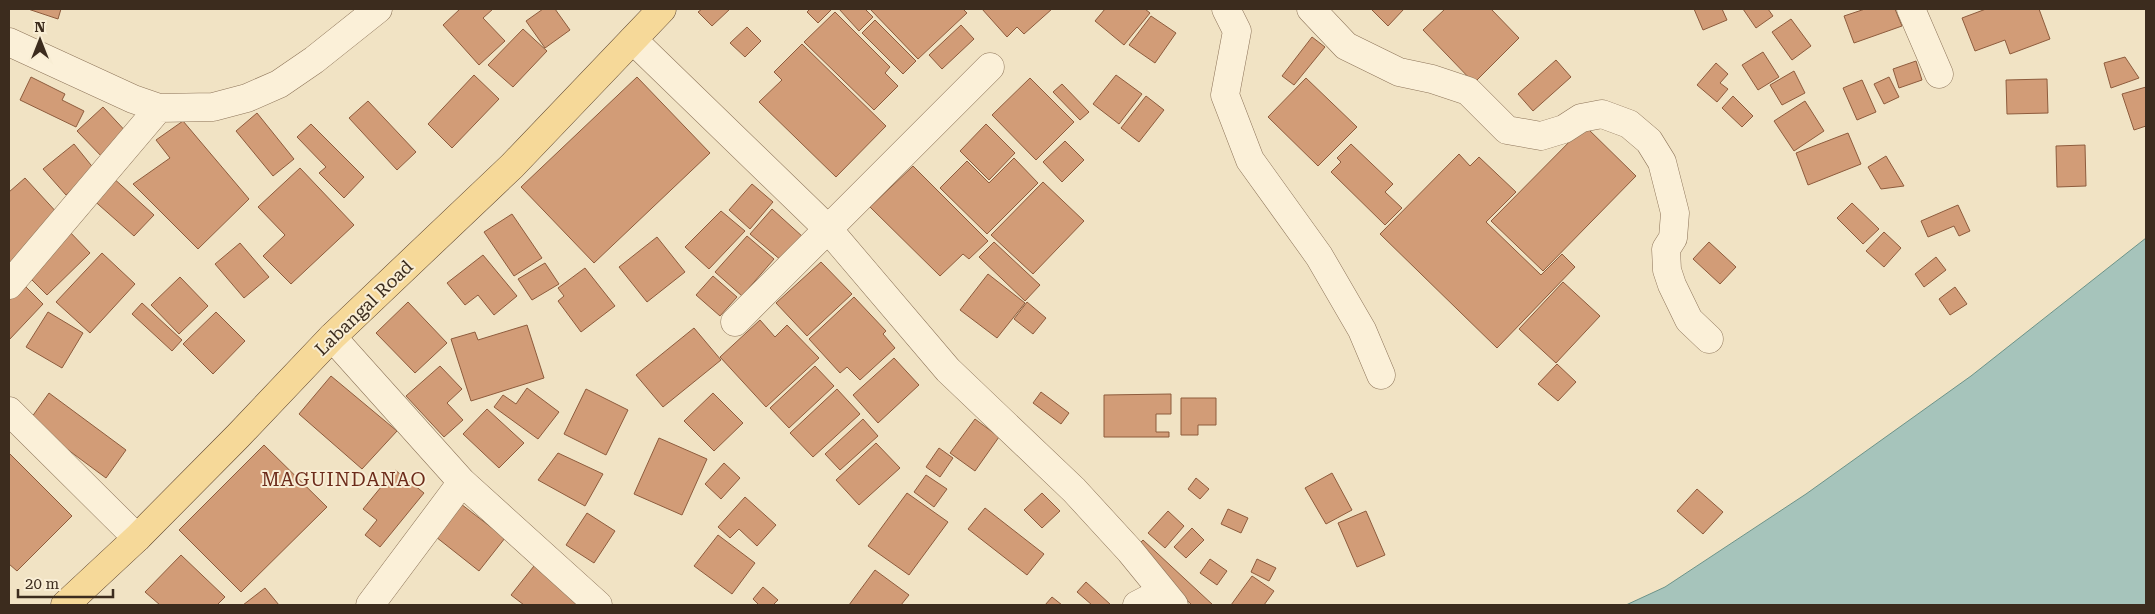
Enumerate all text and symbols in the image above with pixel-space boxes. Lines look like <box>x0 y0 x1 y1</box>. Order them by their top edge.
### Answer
north arrow <box>15 15 65 65</box>
text: N <box>35 19 46 35</box>
street label: Labangal Road <box>310 255 417 360</box>
district label: MAGUINDANAO <box>261 468 427 491</box>
scale bar <box>18 566 112 598</box>
text: 20 m <box>25 575 60 593</box>

